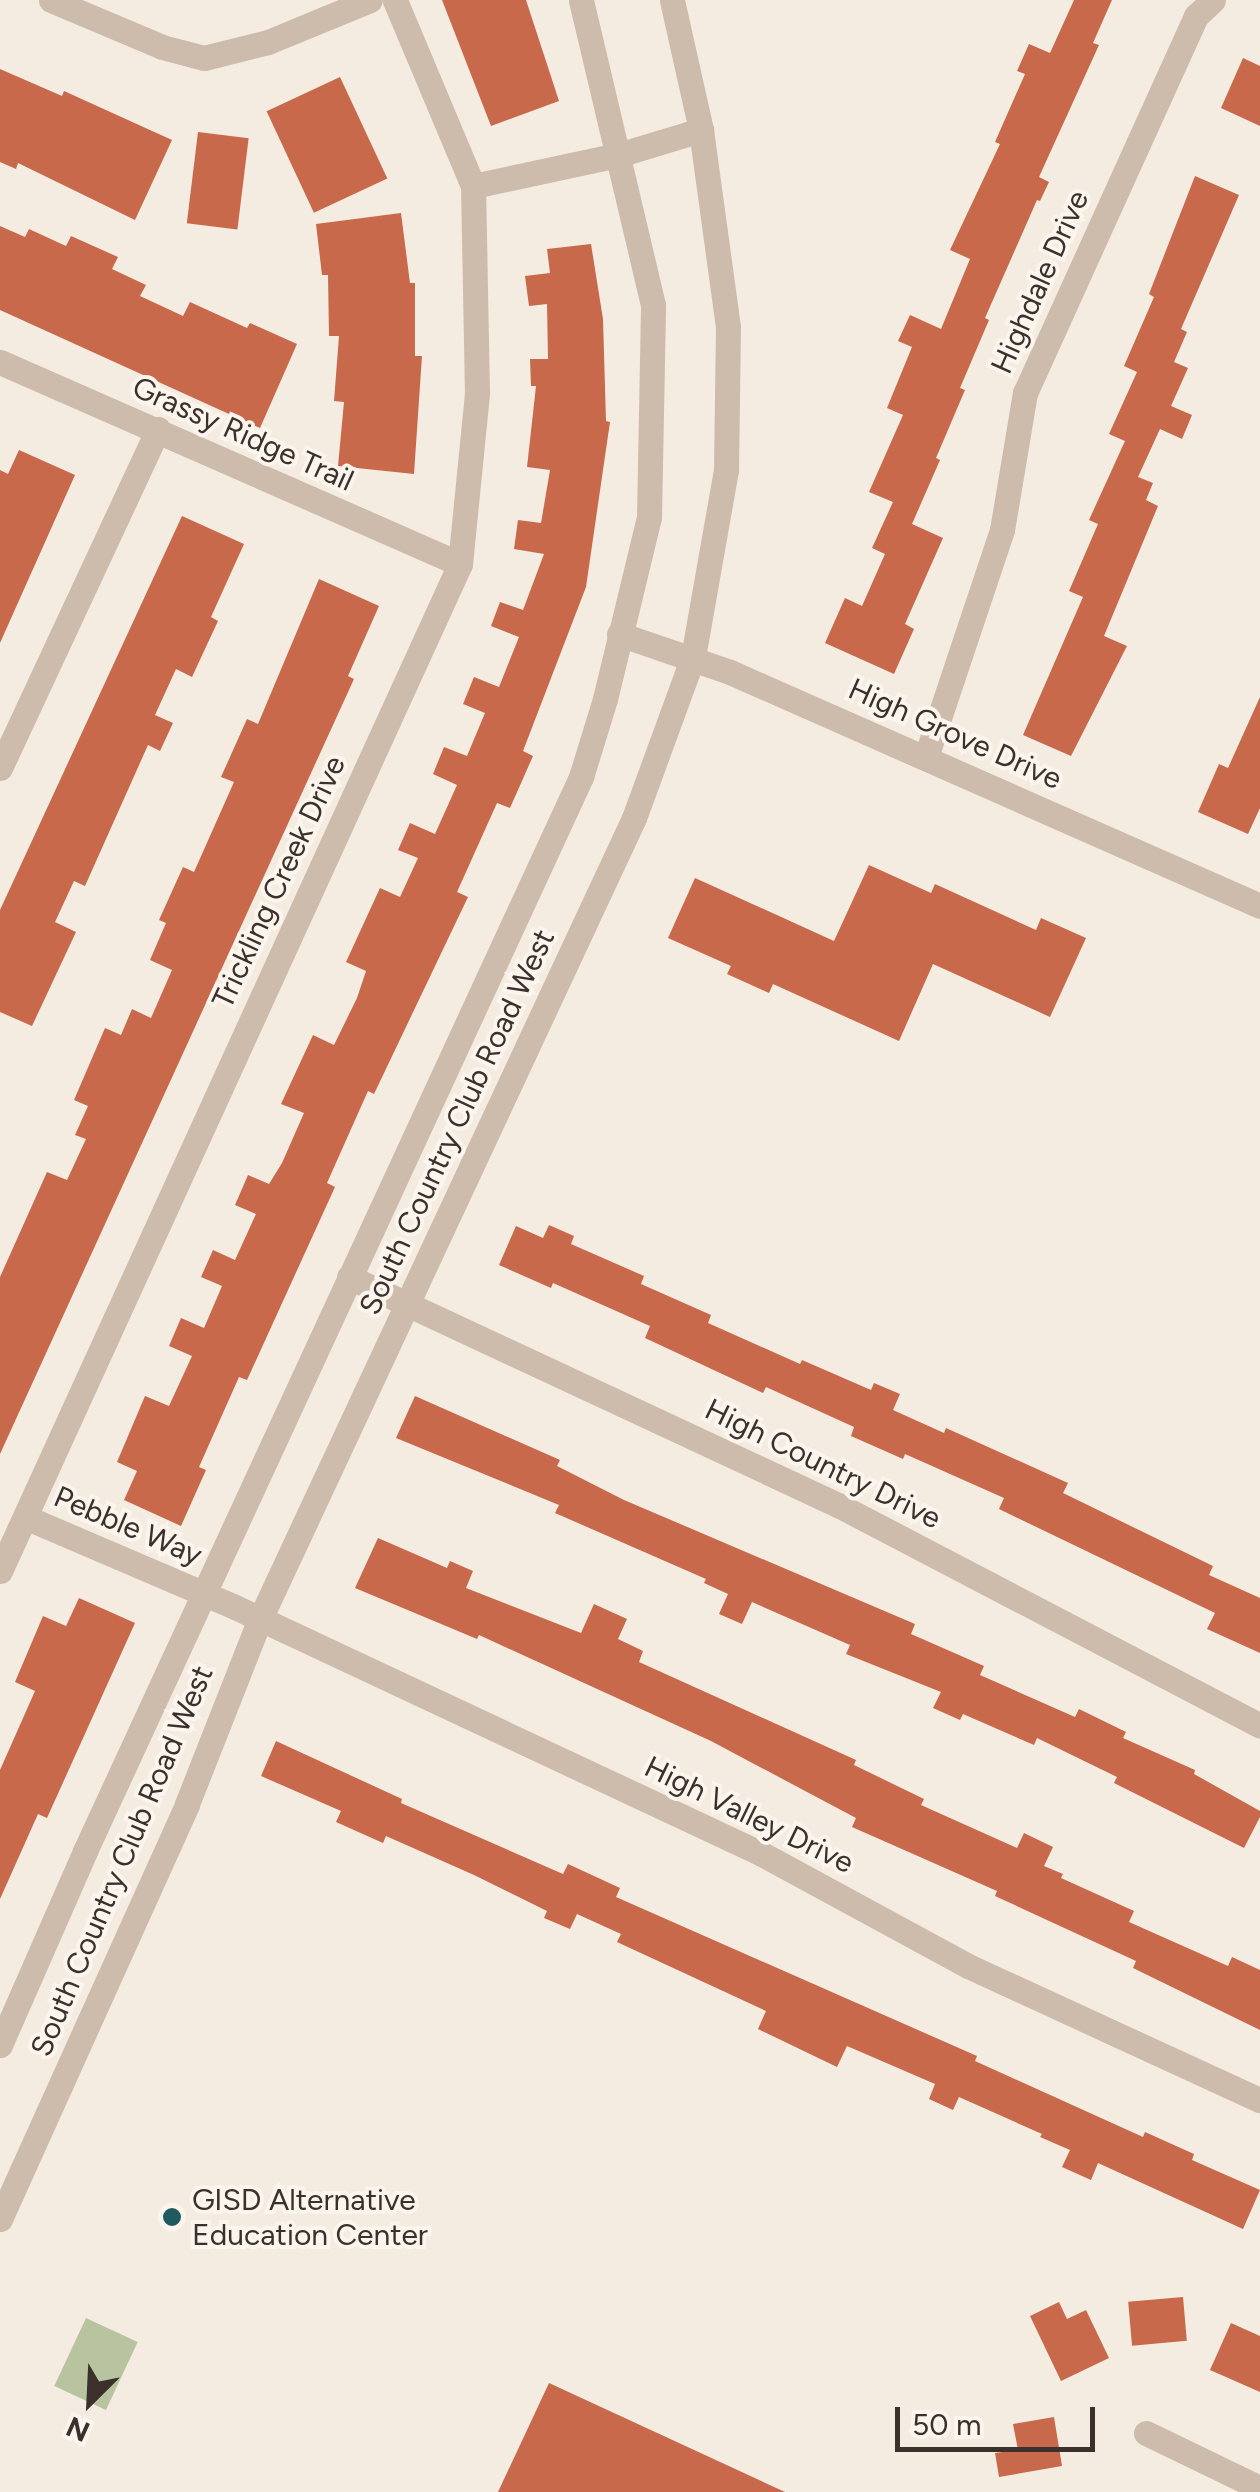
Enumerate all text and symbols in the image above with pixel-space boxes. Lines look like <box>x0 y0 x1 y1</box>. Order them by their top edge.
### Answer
street label: Highdale Drive <box>984 185 1096 379</box>
street label: Grassy Ridge Trail <box>127 369 359 499</box>
street label: High Grove Drive <box>843 671 1067 797</box>
street label: Trickling Creek Drive <box>205 750 353 1014</box>
street label: South Country Club Road West <box>352 924 562 1320</box>
street label: High Country Drive <box>699 1391 947 1537</box>
street label: Pebble Way <box>49 1479 207 1573</box>
street label: South Country Club Road West <box>23 1660 221 2062</box>
street label: High Valley Drive <box>639 1749 859 1881</box>
place label: GISD Alternative Education Center <box>192 2182 428 2252</box>
marker: GISD Alternative Education Center <box>161 2206 183 2228</box>
north arrow <box>40 2352 140 2452</box>
scale bar <box>900 2387 1100 2449</box>
text: 50 m <box>912 2406 981 2443</box>
text: N <box>61 2409 95 2449</box>

